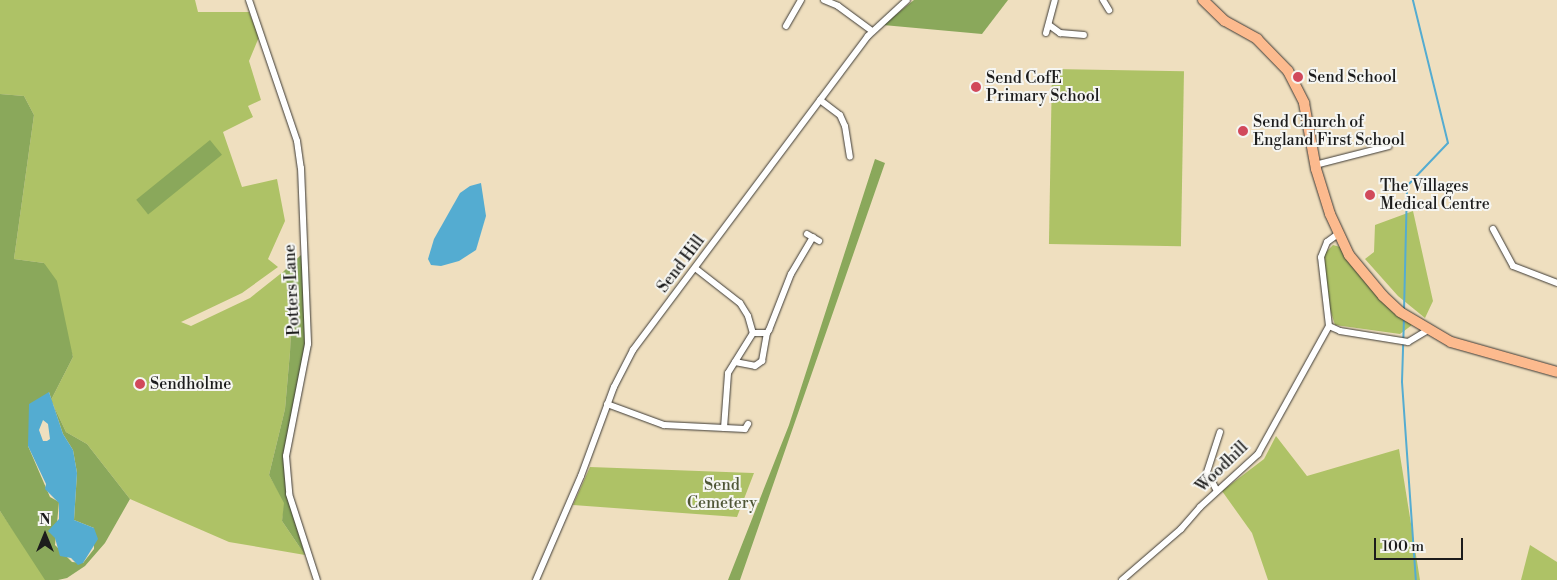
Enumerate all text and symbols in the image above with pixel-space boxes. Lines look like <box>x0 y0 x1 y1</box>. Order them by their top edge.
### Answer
place label: Send School <box>1308 67 1397 87</box>
place label: Send CofE Primary School <box>986 68 1100 106</box>
marker: Send School <box>1292 71 1304 83</box>
marker: Send CofE Primary School <box>970 81 982 93</box>
place label: Send Church of England First School <box>1253 112 1405 150</box>
marker: Send Church of England First School <box>1237 125 1249 137</box>
place label: The Villages Medical Centre <box>1380 176 1490 214</box>
marker: The Villages Medical Centre <box>1364 189 1376 201</box>
street label: Send Hill <box>653 232 709 296</box>
street label: Potters Lane <box>280 244 304 336</box>
place label: Sendholme <box>150 374 231 394</box>
marker: Sendholme <box>134 378 146 390</box>
street label: Woodhill <box>1192 438 1252 496</box>
park label: Send Cemetery <box>687 475 757 513</box>
north arrow <box>20 510 70 560</box>
text: N <box>39 511 51 529</box>
scale bar <box>1377 528 1466 560</box>
text: 100 m <box>1382 537 1424 556</box>

